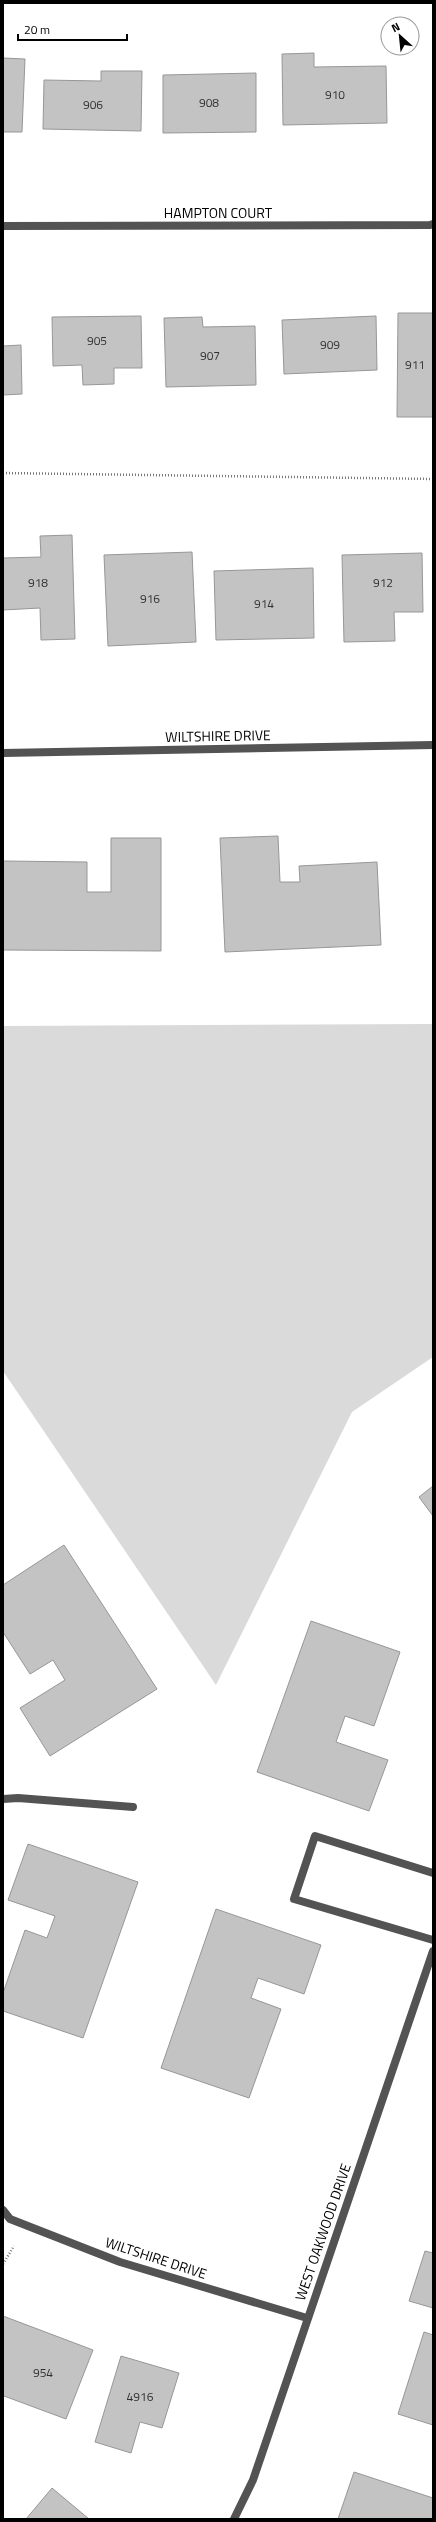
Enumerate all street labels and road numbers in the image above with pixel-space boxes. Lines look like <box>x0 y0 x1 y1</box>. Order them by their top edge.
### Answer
street label: HAMPTON COURT <box>164 202 273 223</box>
street label: WILTSHIRE DRIVE <box>165 724 271 747</box>
street label: WEST OAKWOOD DRIVE <box>289 2160 356 2303</box>
street label: WILTSHIRE DRIVE <box>103 2231 210 2284</box>

